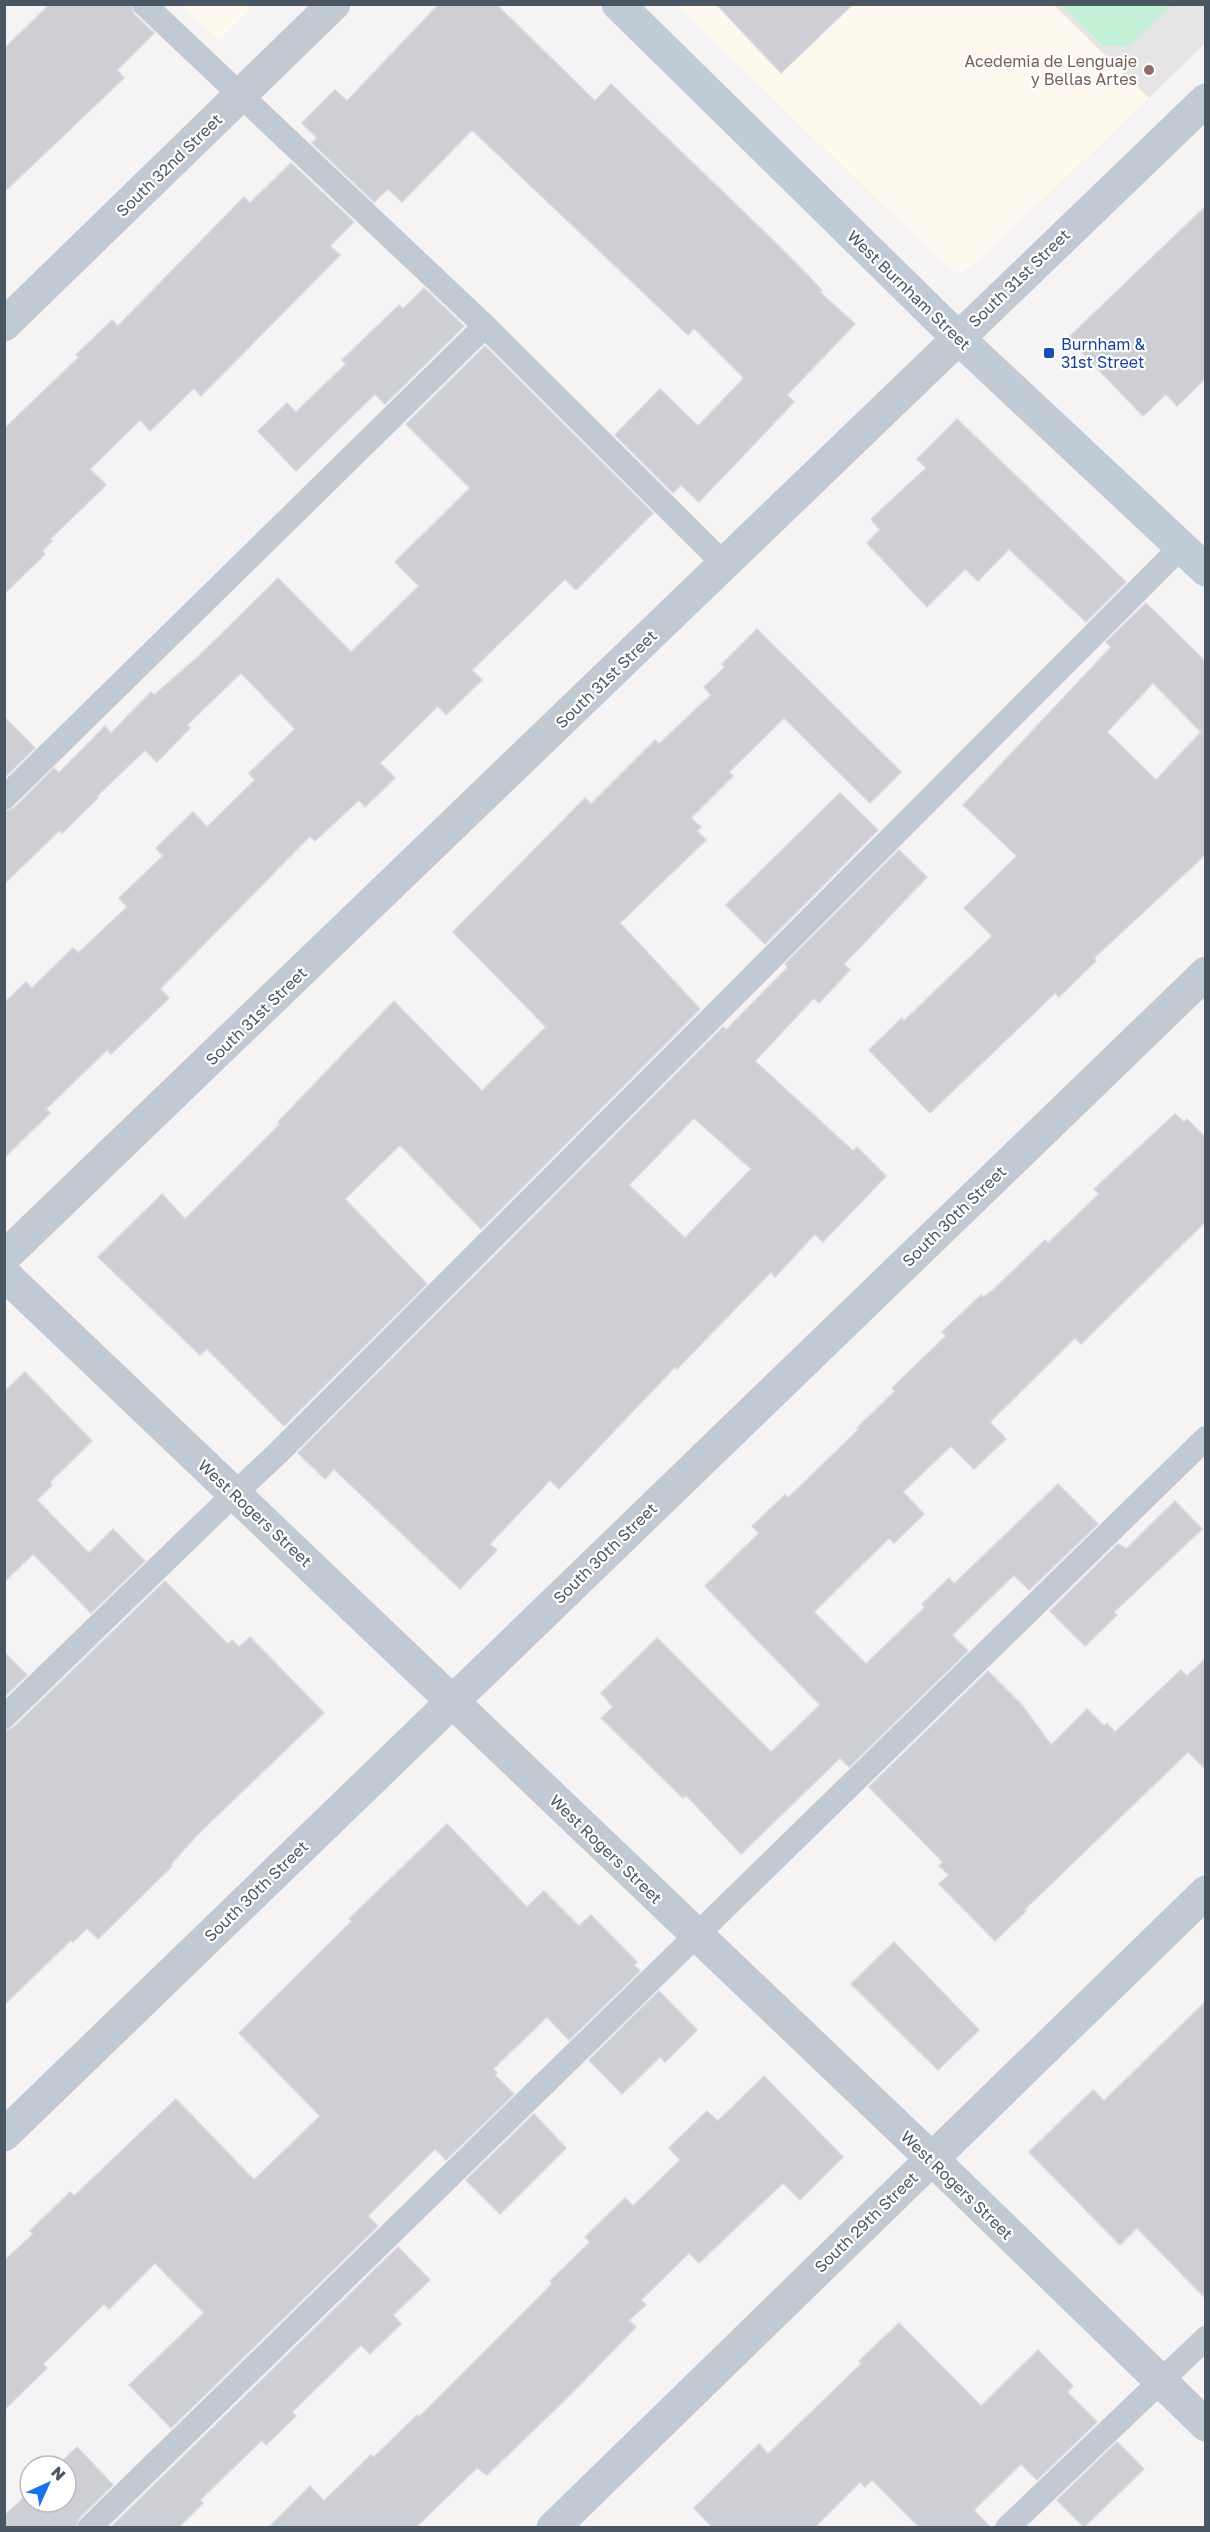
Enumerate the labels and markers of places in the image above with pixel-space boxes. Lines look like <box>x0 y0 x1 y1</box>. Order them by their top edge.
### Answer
place label: Acedemia de Lenguaje y Bellas Artes <box>965 51 1137 89</box>
marker: Acedemia de Lenguaje y Bellas Artes <box>1142 63 1156 77</box>
place label: Burnham & 31st Street <box>1061 334 1146 372</box>
marker: Burnham & 31st Street <box>1042 346 1056 360</box>

